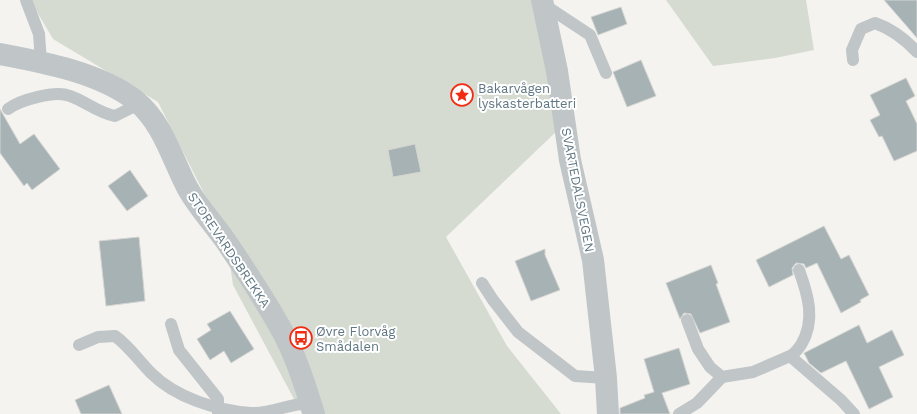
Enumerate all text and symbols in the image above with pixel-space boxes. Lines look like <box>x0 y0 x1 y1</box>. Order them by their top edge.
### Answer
place label: Bakarvågen lyskasterbatteri <box>478 81 576 111</box>
place icon: Bakarvågen lyskasterbatteri <box>449 82 475 108</box>
street label: SVARTEDALSVEGEN <box>559 127 597 253</box>
street label: STOREVARDSBREKKA <box>185 190 273 311</box>
place label: Øvre Florvåg Smådalen <box>316 324 395 354</box>
bus stop icon: Øvre Florvåg Smådalen <box>288 325 314 351</box>

